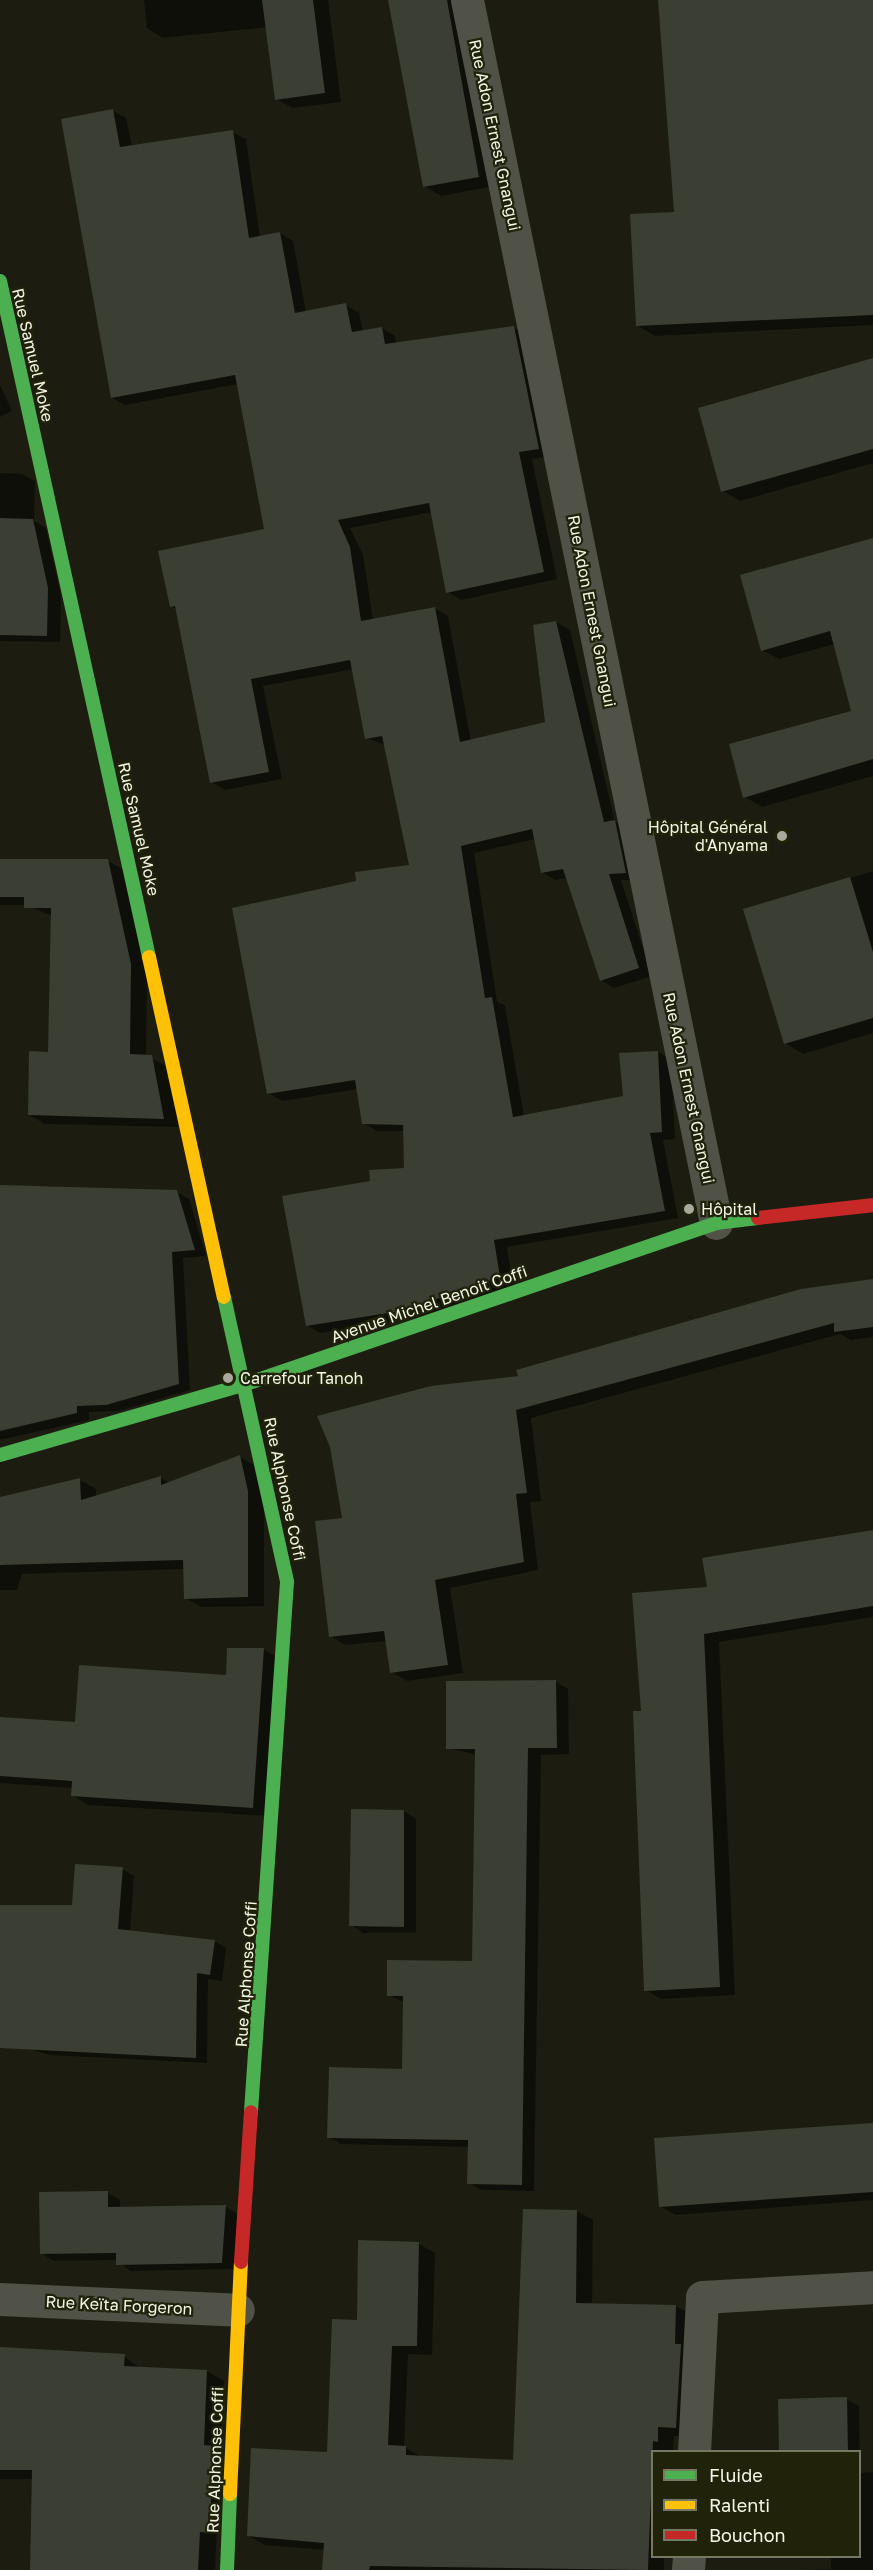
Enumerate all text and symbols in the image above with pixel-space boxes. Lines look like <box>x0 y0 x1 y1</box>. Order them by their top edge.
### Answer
street label: Rue Adon Ernest Gnangui <box>465 38 525 232</box>
street label: Rue Samuel Moke <box>8 286 58 424</box>
street label: Rue Adon Ernest Gnangui <box>564 513 620 709</box>
street label: Rue Samuel Moke <box>114 760 164 898</box>
place label: Hôpital Général d'Anyama <box>648 817 768 855</box>
marker: Hôpital Général d'Anyama <box>773 827 791 845</box>
street label: Rue Adon Ernest Gnangui <box>659 991 719 1185</box>
place label: Hôpital <box>701 1199 757 1219</box>
marker: Hôpital <box>682 1202 696 1216</box>
street label: Avenue Michel Benoit Coffi <box>328 1261 530 1347</box>
place label: Carrefour Tanoh <box>240 1368 363 1388</box>
marker: Carrefour Tanoh <box>221 1371 235 1385</box>
street label: Rue Alphonse Coffi <box>260 1415 310 1563</box>
street label: Rue Alphonse Coffi <box>231 1900 261 2048</box>
street label: Rue Keïta Forgeron <box>45 2292 193 2318</box>
street label: Rue Alphonse Coffi <box>203 2387 227 2533</box>
legend <box>651 2450 861 2558</box>
text: Fluide <box>709 2464 763 2486</box>
text: Ralenti <box>709 2494 770 2516</box>
text: Bouchon <box>709 2524 786 2546</box>

